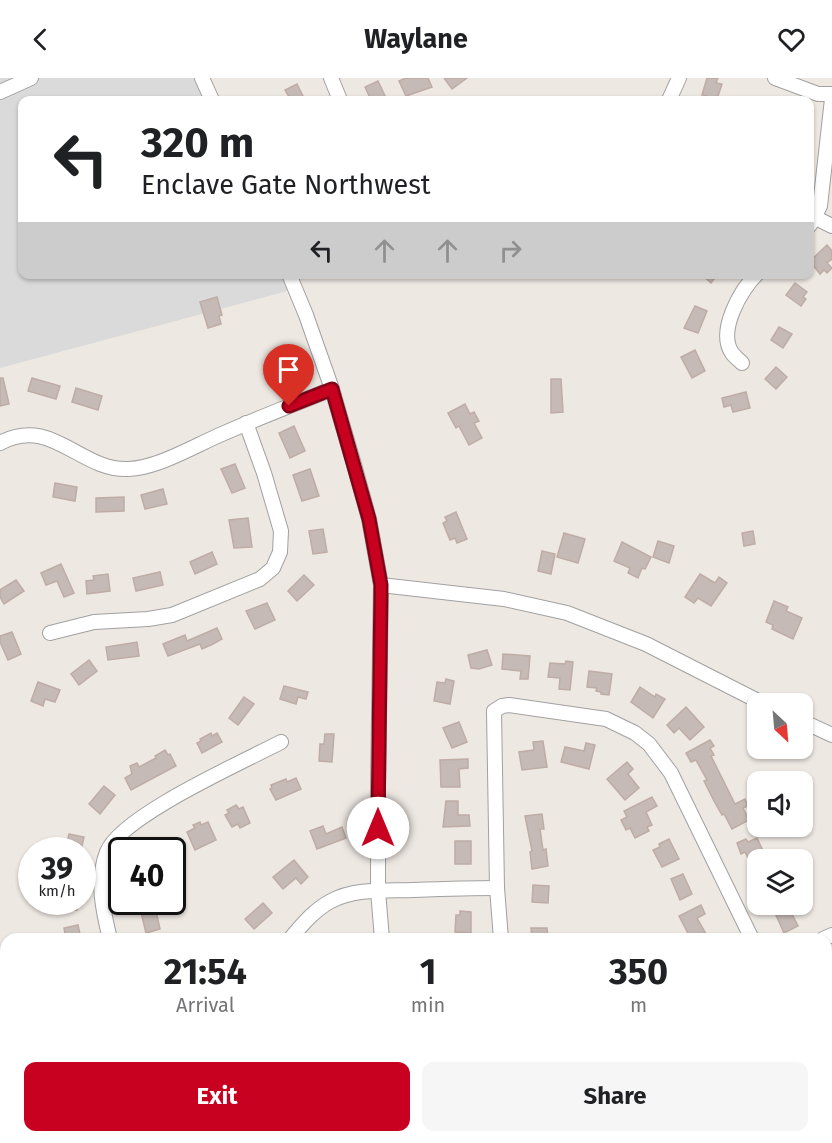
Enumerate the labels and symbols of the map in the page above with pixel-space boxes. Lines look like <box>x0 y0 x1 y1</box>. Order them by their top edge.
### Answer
pin <box>263 344 314 406</box>
north arrow <box>747 693 813 759</box>
position arrow <box>346 796 410 860</box>
speed limit sign: 40 <box>108 837 186 915</box>

